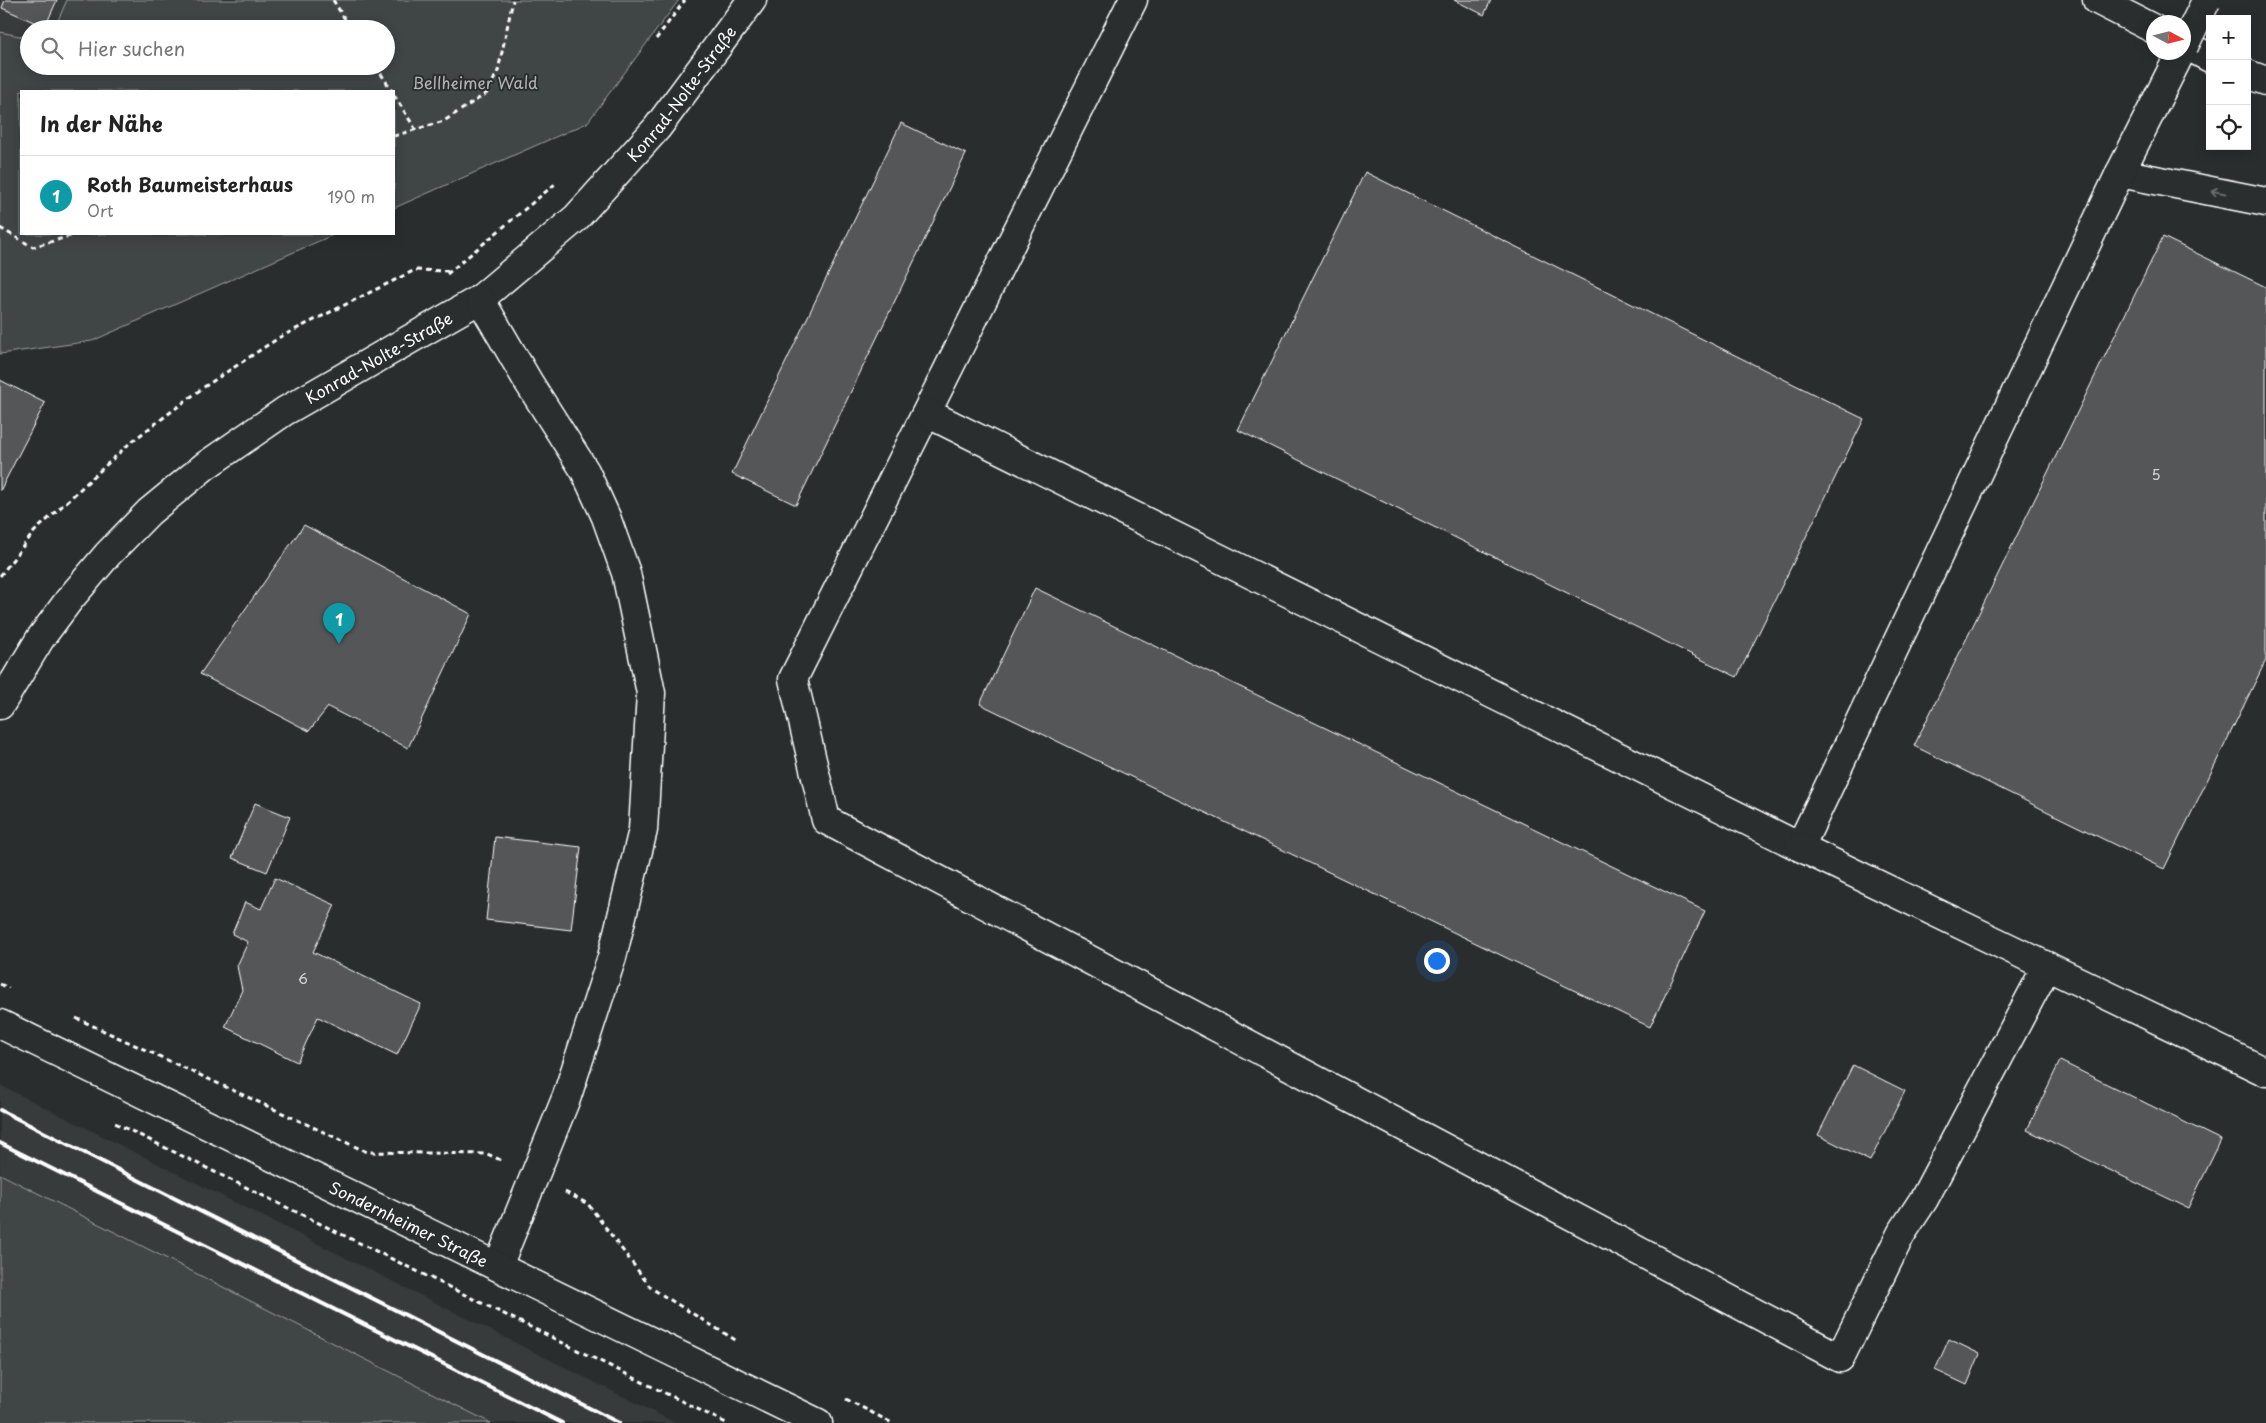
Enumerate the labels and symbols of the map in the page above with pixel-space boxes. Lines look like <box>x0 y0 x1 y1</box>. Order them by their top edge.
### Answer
north arrow <box>2146 15 2191 60</box>
street label: Konrad-Nolte-Straße <box>621 20 741 166</box>
park label: Bellheimer Wald <box>412 70 538 94</box>
one-way arrow <box>2211 187 2227 196</box>
street label: Konrad-Nolte-Straße <box>300 306 456 409</box>
house number: 5 <box>2151 464 2161 485</box>
pin: 1 <box>323 603 355 644</box>
your location <box>1424 948 1450 974</box>
house number: 6 <box>298 968 308 989</box>
street label: Sondernheimer Straße <box>326 1175 492 1272</box>

